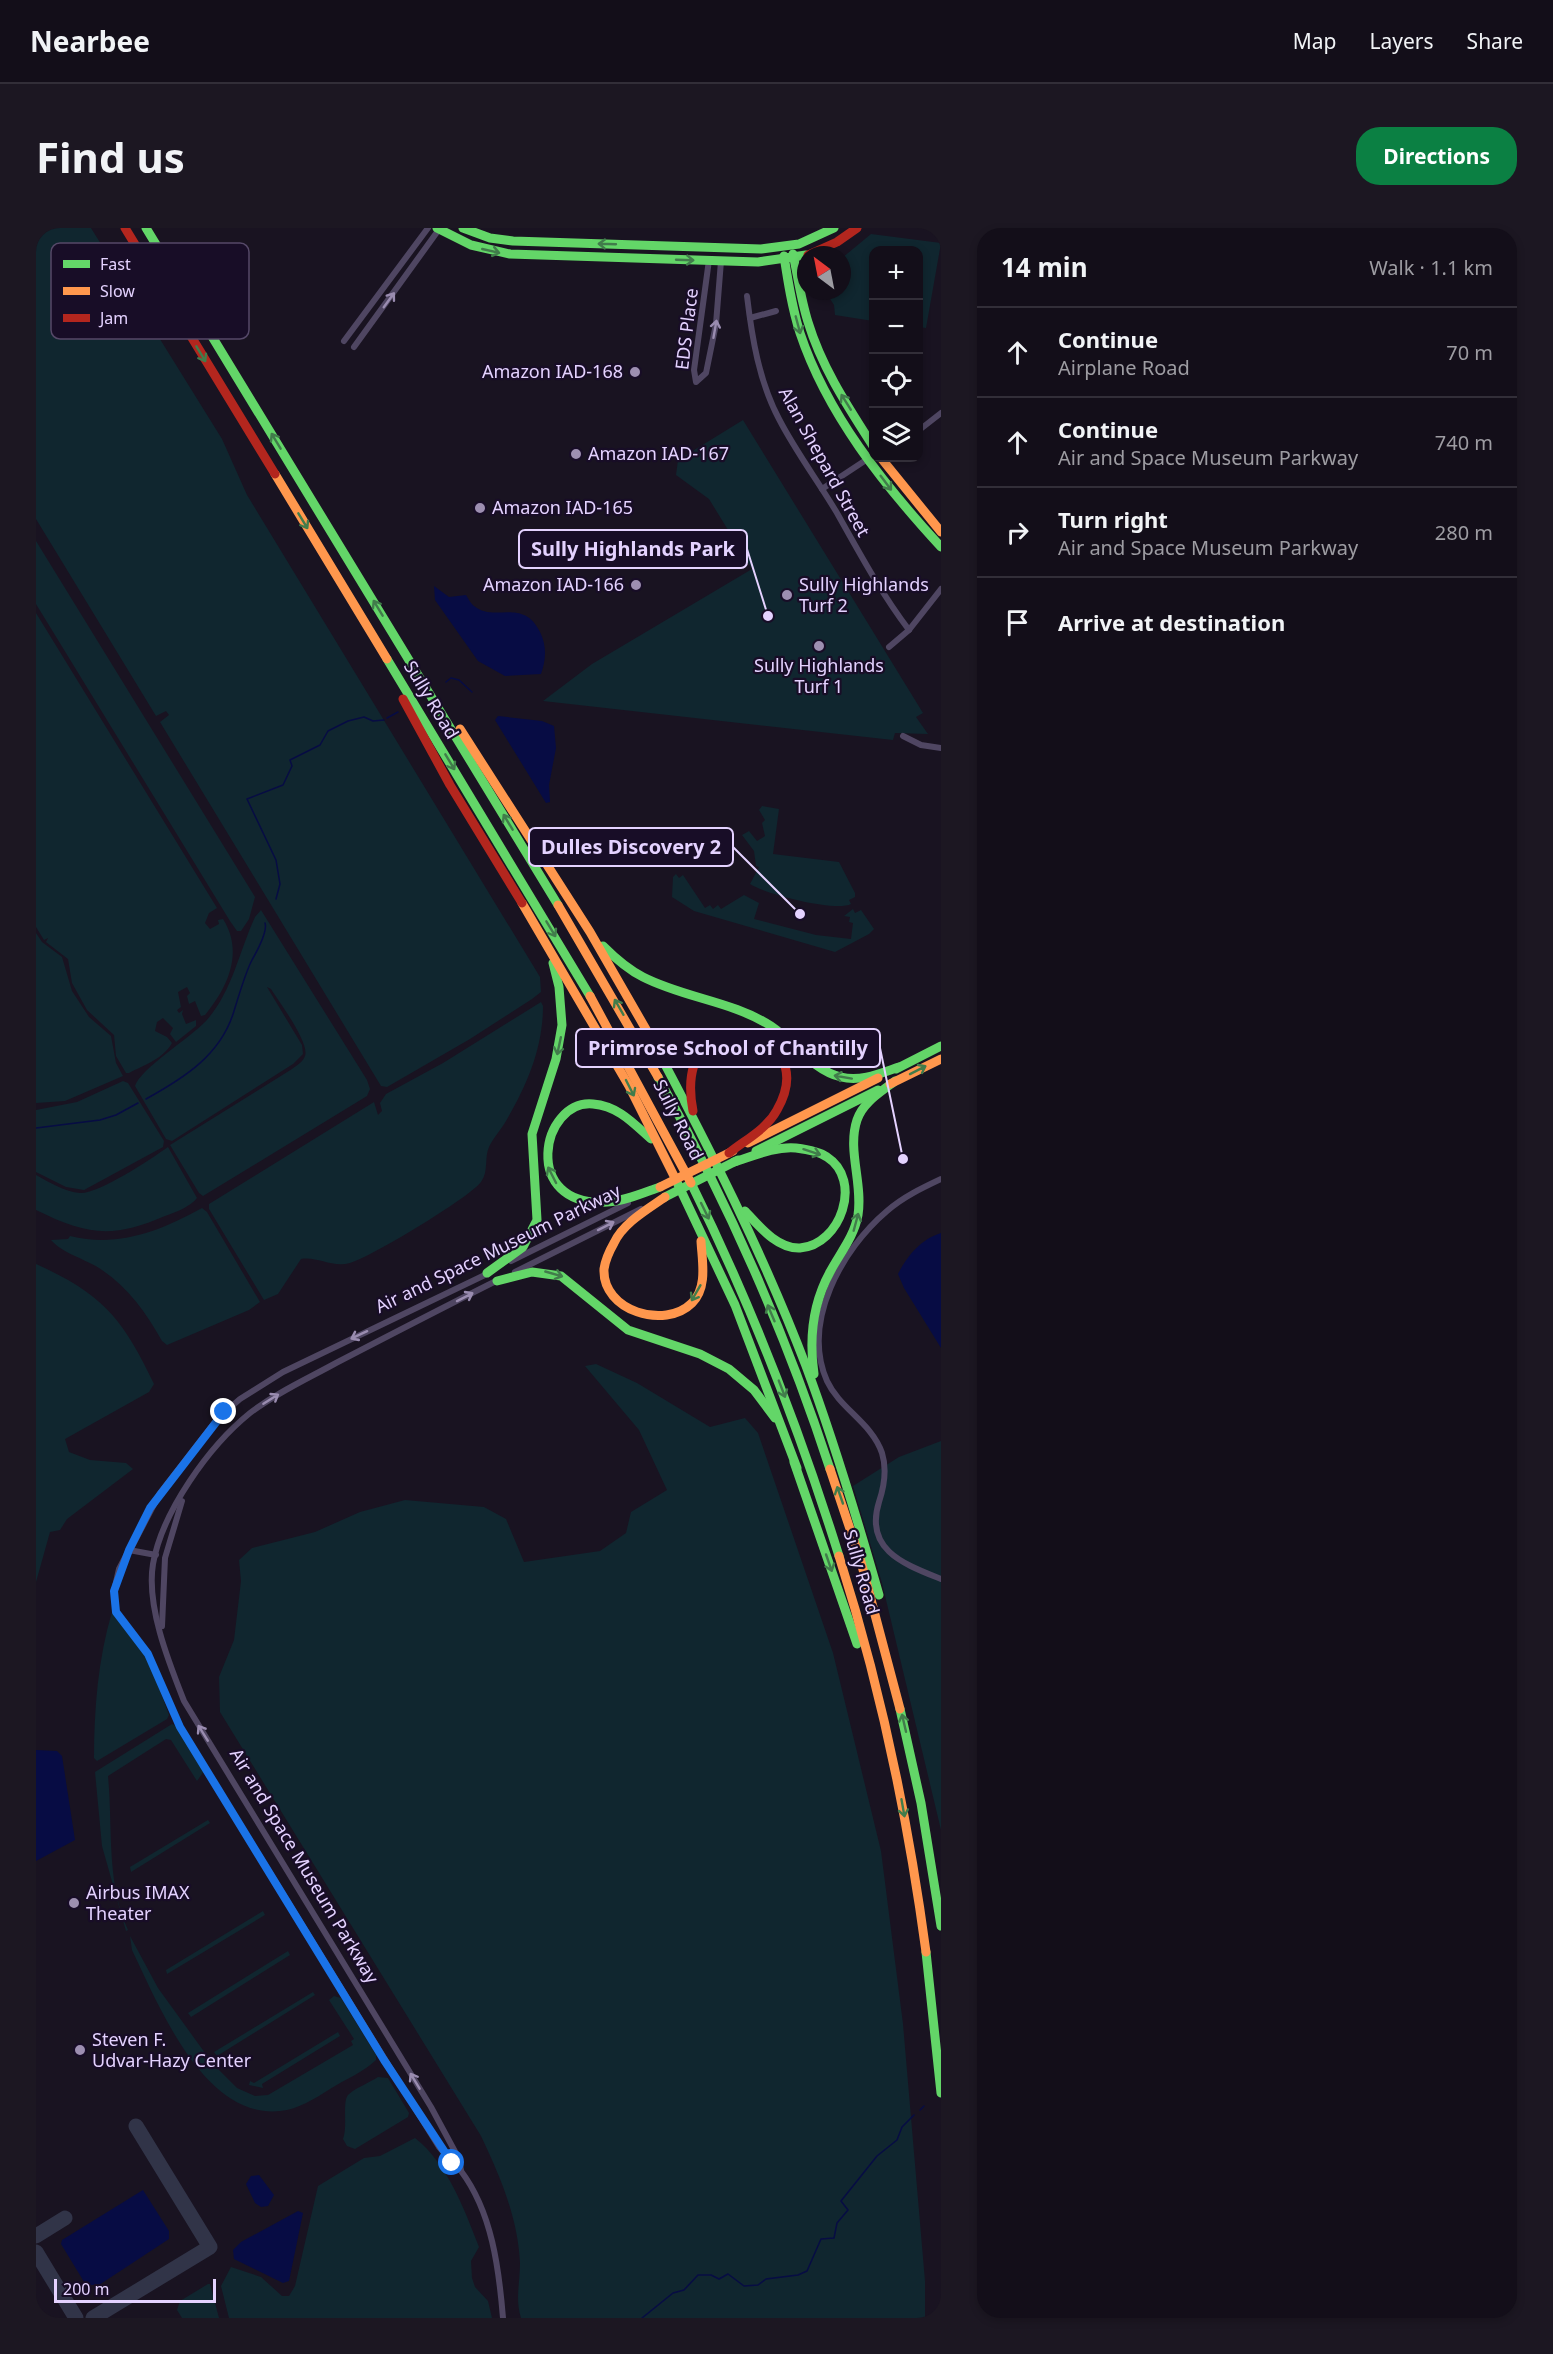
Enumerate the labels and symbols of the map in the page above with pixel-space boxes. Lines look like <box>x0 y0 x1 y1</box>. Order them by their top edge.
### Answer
one-way arrow <box>598 239 618 250</box>
legend <box>51 243 249 339</box>
one-way arrow <box>480 246 500 257</box>
north arrow <box>797 246 851 300</box>
text: Fast <box>100 253 131 275</box>
one-way arrow <box>675 254 695 265</box>
text: Slow <box>100 280 135 302</box>
street label: EDS Place <box>669 287 703 371</box>
one-way arrow <box>383 293 395 309</box>
text: Jam <box>98 307 128 329</box>
one-way arrow <box>793 316 805 335</box>
one-way arrow <box>709 319 720 339</box>
one-way arrow <box>196 345 208 362</box>
place label: Amazon IAD-168 <box>482 359 623 383</box>
marker: Amazon IAD-168 <box>628 365 642 379</box>
street label: Alan Shepard Street <box>774 382 876 541</box>
one-way arrow <box>839 394 851 411</box>
one-way arrow <box>270 433 283 450</box>
place label: Amazon IAD-167 <box>588 441 729 465</box>
marker: Amazon IAD-167 <box>569 447 583 461</box>
one-way arrow <box>880 474 893 490</box>
place label: Amazon IAD-165 <box>492 495 633 519</box>
marker: Amazon IAD-165 <box>473 501 487 515</box>
one-way arrow <box>297 512 309 529</box>
callout: Sully Highlands Park <box>519 530 747 568</box>
text: Sully Highlands Park <box>531 535 736 562</box>
place label: Amazon IAD-166 <box>483 572 624 596</box>
place label: Sully Highlands Turf 2 <box>799 572 929 617</box>
marker: Amazon IAD-166 <box>629 578 643 592</box>
marker: Sully Highlands Turf 2 <box>780 588 794 602</box>
one-way arrow <box>371 600 383 617</box>
marker: Sully Highlands Turf 1 <box>812 639 826 653</box>
place label: Sully Highlands Turf 1 <box>754 653 884 698</box>
street label: Sully Road <box>399 656 465 743</box>
one-way arrow <box>445 753 457 770</box>
one-way arrow <box>501 814 513 831</box>
callout: Dulles Discovery 2 <box>529 828 733 866</box>
text: Dulles Discovery 2 <box>541 833 721 860</box>
one-way arrow <box>546 920 558 937</box>
one-way arrow <box>613 998 625 1015</box>
callout: Primrose School of Chantilly <box>576 1029 880 1067</box>
text: Primrose School of Chantilly <box>588 1034 868 1061</box>
one-way arrow <box>553 1036 564 1055</box>
one-way arrow <box>909 1064 926 1076</box>
one-way arrow <box>834 1071 853 1082</box>
street label: Sully Road <box>648 1075 709 1164</box>
one-way arrow <box>625 1079 636 1097</box>
one-way arrow <box>802 1147 821 1158</box>
one-way arrow <box>546 1166 557 1184</box>
street label: Air and Space Museum Parkway <box>371 1178 625 1318</box>
one-way arrow <box>700 1201 711 1219</box>
one-way arrow <box>851 1212 862 1231</box>
one-way arrow <box>597 1220 615 1232</box>
one-way arrow <box>544 1269 563 1280</box>
one-way arrow <box>690 1284 702 1301</box>
one-way arrow <box>455 1291 473 1302</box>
one-way arrow <box>765 1304 776 1322</box>
one-way arrow <box>351 1330 369 1342</box>
one-way arrow <box>778 1380 789 1398</box>
one-way arrow <box>262 1392 279 1404</box>
route end <box>210 1398 236 1424</box>
one-way arrow <box>833 1486 844 1505</box>
street label: Sully Road <box>838 1526 886 1617</box>
one-way arrow <box>825 1553 836 1572</box>
one-way arrow <box>897 1714 909 1733</box>
one-way arrow <box>196 1725 208 1742</box>
street label: Air and Space Museum Parkway <box>225 1744 385 1988</box>
one-way arrow <box>898 1797 909 1817</box>
place label: Airbus IMAX Theater <box>86 1880 190 1925</box>
marker: Airbus IMAX Theater <box>67 1896 81 1910</box>
place label: Steven F. Udvar-Hazy Center <box>92 2027 252 2072</box>
marker: Steven F. Udvar-Hazy Center <box>73 2043 87 2057</box>
one-way arrow <box>409 2073 421 2090</box>
route start <box>438 2149 464 2175</box>
scale bar <box>54 2276 216 2304</box>

